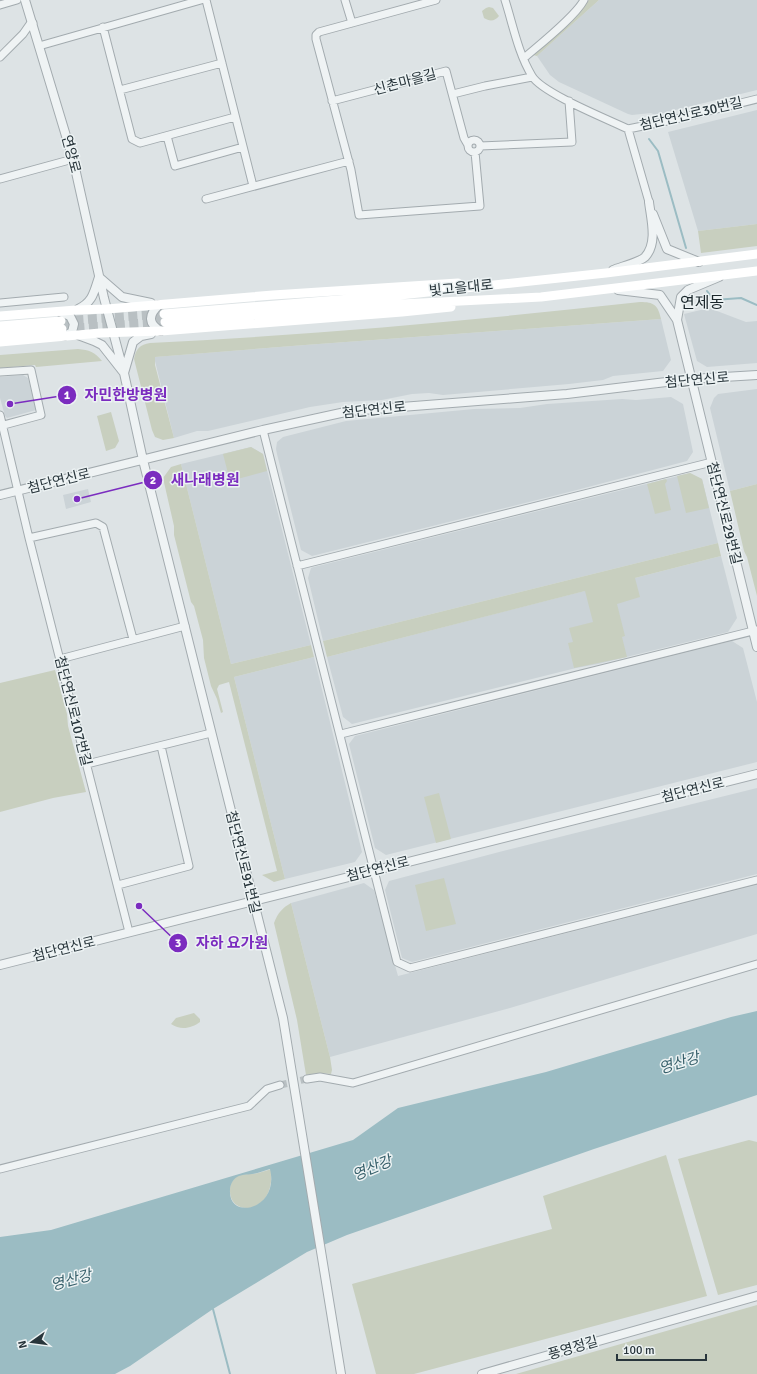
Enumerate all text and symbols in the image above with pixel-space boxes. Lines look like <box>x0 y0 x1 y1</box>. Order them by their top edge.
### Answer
street label: 신촌마을길 <box>372 65 438 99</box>
street label: 첨단연신로30번길 <box>638 94 744 134</box>
street label: 연양로 <box>58 133 84 175</box>
street label: 빛고을대로 <box>428 276 494 300</box>
district label: 연제동 <box>680 293 724 313</box>
street label: 첨단연신로 <box>664 369 730 391</box>
callout: 자민한방병원 <box>57 382 175 409</box>
text: 자민한방병원 <box>85 386 167 404</box>
text: 1 <box>64 388 71 403</box>
street label: 첨단연신로 <box>341 398 407 422</box>
street label: 첨단연신로29번길 <box>703 460 745 566</box>
street label: 첨단연신로 <box>26 465 92 497</box>
callout: 새나래병원 <box>143 466 248 493</box>
text: 새나래병원 <box>170 471 240 489</box>
text: 2 <box>150 473 156 488</box>
street label: 첨단연신로107번길 <box>51 654 95 768</box>
street label: 첨단연신로 <box>660 774 726 806</box>
street label: 첨단연신로91번길 <box>222 809 264 915</box>
street label: 첨단연신로 <box>345 853 411 885</box>
callout: 자하 요가원 <box>168 929 276 956</box>
street label: 첨단연신로 <box>31 933 97 965</box>
text: 자하 요가원 <box>196 934 268 952</box>
text: 3 <box>175 936 181 951</box>
water label: 영산강 <box>657 1048 704 1078</box>
water label: 영산강 <box>349 1151 397 1184</box>
water label: 영산강 <box>49 1265 95 1294</box>
north arrow <box>12 1322 52 1362</box>
street label: 풍영정길 <box>546 1333 600 1363</box>
scale bar <box>617 1336 706 1362</box>
text: N <box>16 1339 30 1350</box>
text: 100 m <box>623 1343 655 1358</box>

